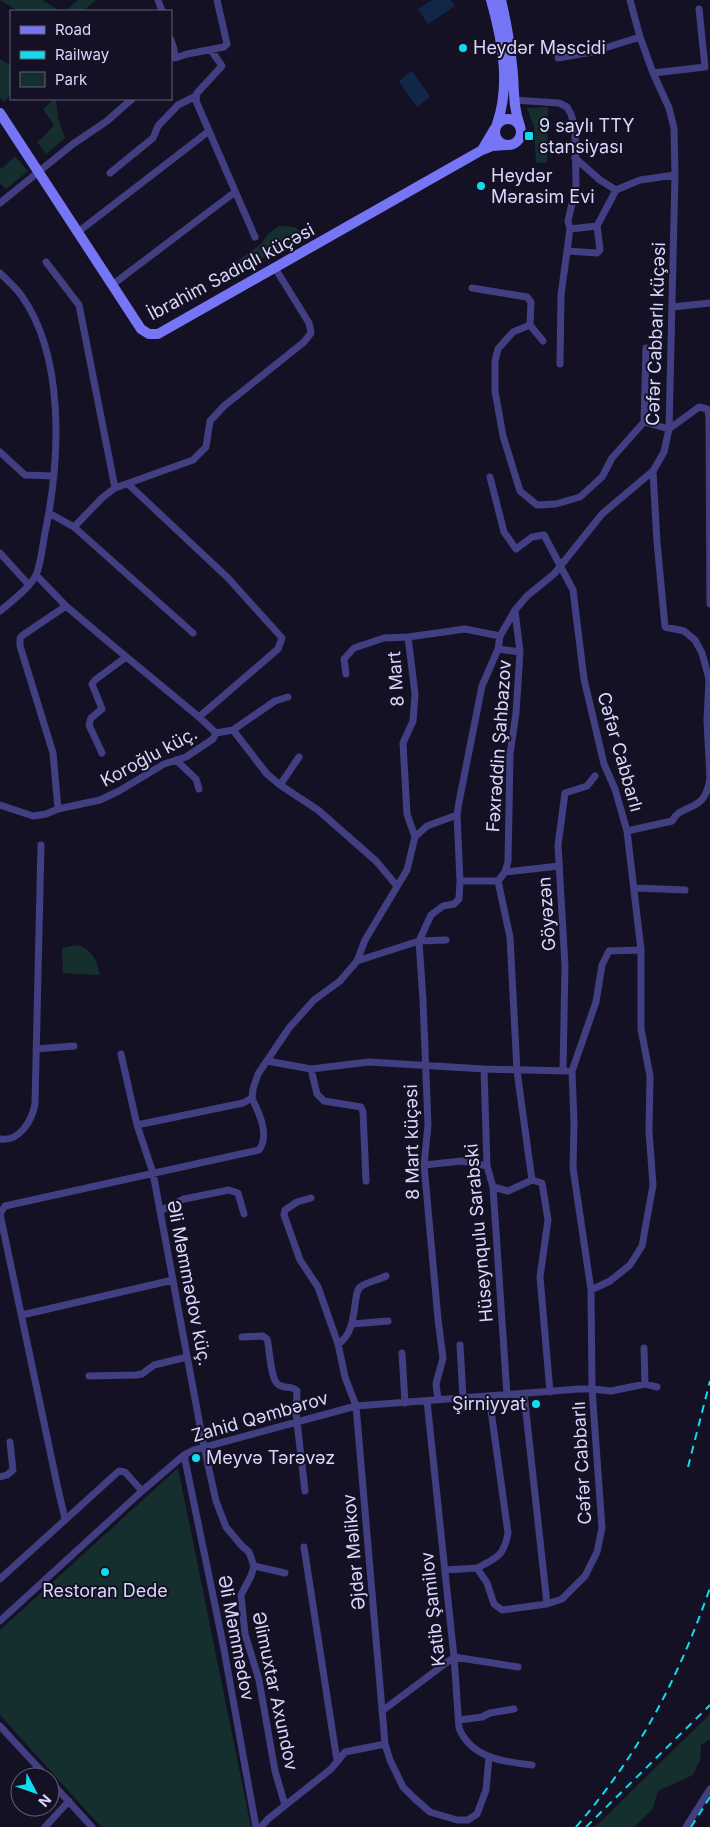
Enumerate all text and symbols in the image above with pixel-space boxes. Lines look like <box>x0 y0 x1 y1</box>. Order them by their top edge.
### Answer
legend <box>10 10 172 100</box>
text: Road <box>55 20 91 39</box>
place label: Heydər Məscidi <box>473 37 606 58</box>
marker: Heydər Məscidi <box>457 42 469 54</box>
text: Railway <box>55 45 110 64</box>
text: Park <box>55 70 88 89</box>
place label: 9 saylı TTY stansiyası <box>539 115 634 157</box>
marker: 9 saylı TTY stansiyası <box>523 130 535 142</box>
place label: Heydər Mərasim Evi <box>491 165 595 207</box>
marker: Heydər Mərasim Evi <box>475 180 487 192</box>
street label: İbrahim Sadıqlı küçəsi <box>143 218 318 324</box>
street label: Cəfər Cabbarlı küçəsi <box>642 242 669 426</box>
street label: 8 Mart <box>383 651 408 707</box>
street label: Fəxrəddin Şahbazov <box>482 659 515 833</box>
street label: Cəfər Cabbarlı <box>593 690 648 814</box>
street label: Koroğlu küç. <box>97 722 201 791</box>
street label: Göyəzən <box>533 876 560 952</box>
street label: 8 Mart küçəsi <box>400 1084 423 1200</box>
street label: Hüseynqulu Sarabski <box>460 1143 497 1323</box>
street label: Əli Məmmədov küç. <box>163 1198 216 1368</box>
street label: Zahid Qəmbərov <box>189 1387 331 1446</box>
place label: Şirniyyat <box>452 1393 526 1414</box>
marker: Şirniyyat <box>530 1398 542 1410</box>
street label: Cəfər Cabbarlı <box>568 1401 595 1525</box>
place label: Meyvə Tərəvəz <box>206 1447 335 1468</box>
marker: Meyvə Tərəvəz <box>190 1452 202 1464</box>
street label: Əjdər Məlikov <box>338 1493 369 1611</box>
street label: Katib Şamilov <box>416 1551 449 1667</box>
marker: Restoran Dede <box>99 1566 111 1578</box>
street label: Əli Məmmədov <box>214 1573 259 1703</box>
place label: Restoran Dede <box>42 1580 168 1601</box>
street label: Əlimuxtar Axundov <box>248 1610 303 1772</box>
north arrow <box>10 1767 60 1817</box>
text: N <box>35 1791 55 1810</box>

